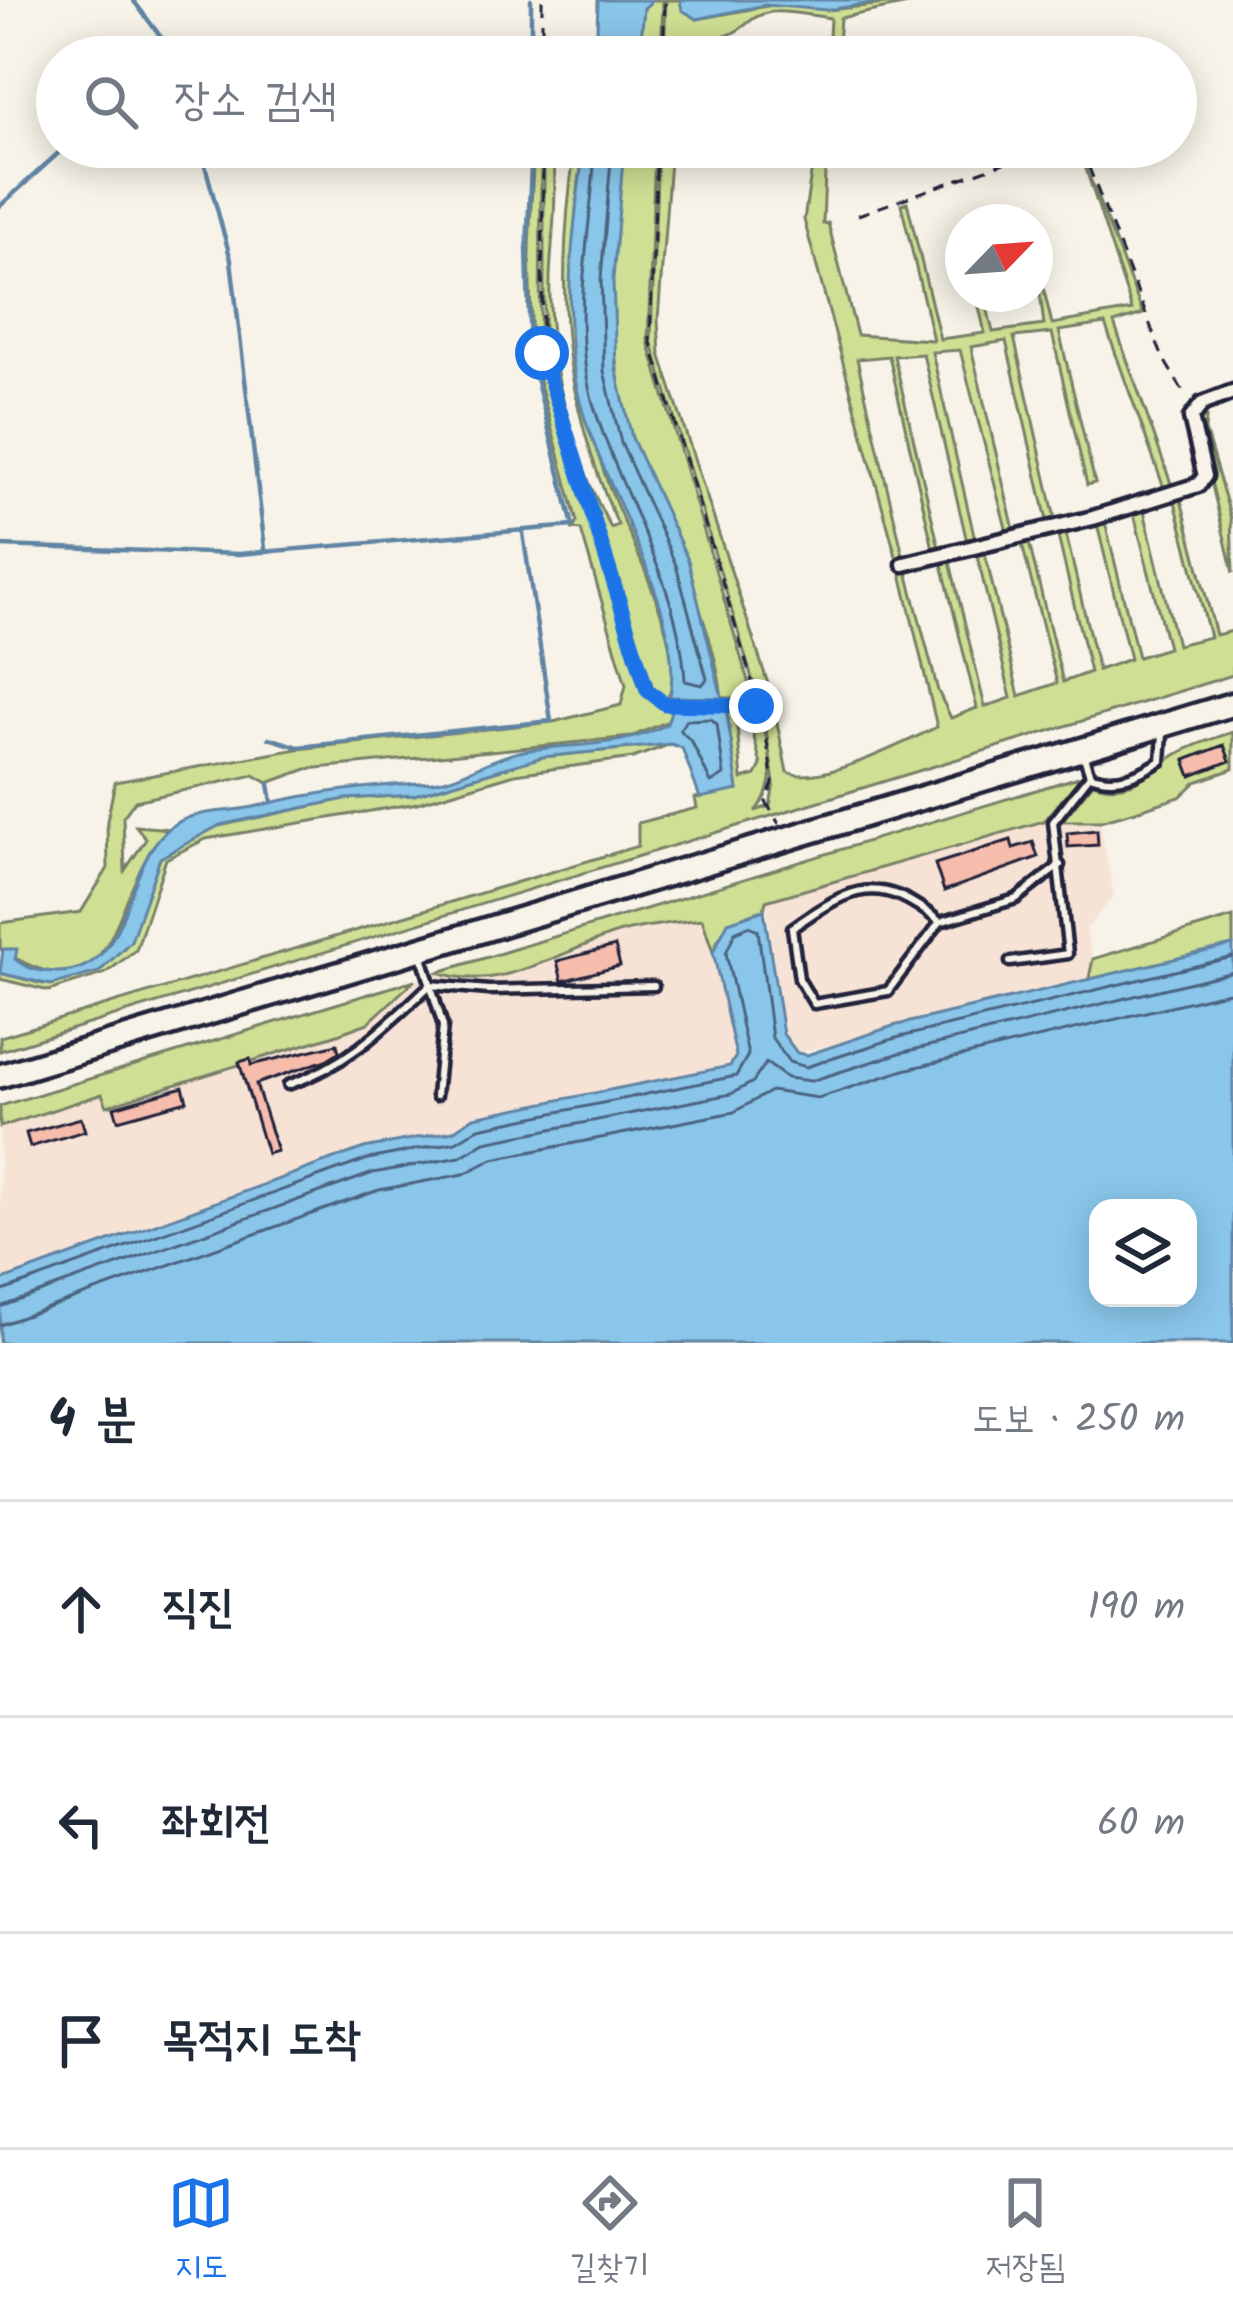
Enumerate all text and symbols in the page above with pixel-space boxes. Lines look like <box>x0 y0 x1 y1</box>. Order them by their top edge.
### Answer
search box <box>36 36 1197 168</box>
text: 장소 검색 <box>174 66 337 138</box>
icon: search <box>78 69 144 135</box>
north arrow <box>945 204 1053 312</box>
route start <box>515 326 569 380</box>
route end <box>729 679 783 733</box>
map controls <box>1089 1199 1197 1307</box>
button: layers <box>1089 1199 1197 1307</box>
text: 4 분 <box>48 1381 136 1462</box>
text: 도보 · 250 m <box>972 1390 1185 1452</box>
text: 직진 <box>162 1573 234 1645</box>
icon: ahead <box>48 1576 114 1642</box>
text: 190 m <box>1088 1578 1185 1640</box>
text: 좌회전 <box>162 1789 271 1861</box>
icon: left <box>48 1792 114 1858</box>
text: 60 m <box>1097 1794 1185 1856</box>
text: 목적지 도착 <box>162 2005 360 2077</box>
icon: arrive <box>48 2008 114 2074</box>
tab: 지도 <box>168 2170 234 2295</box>
tab: 길찾기 <box>570 2170 649 2295</box>
tab: 저장됨 <box>985 2170 1065 2295</box>

